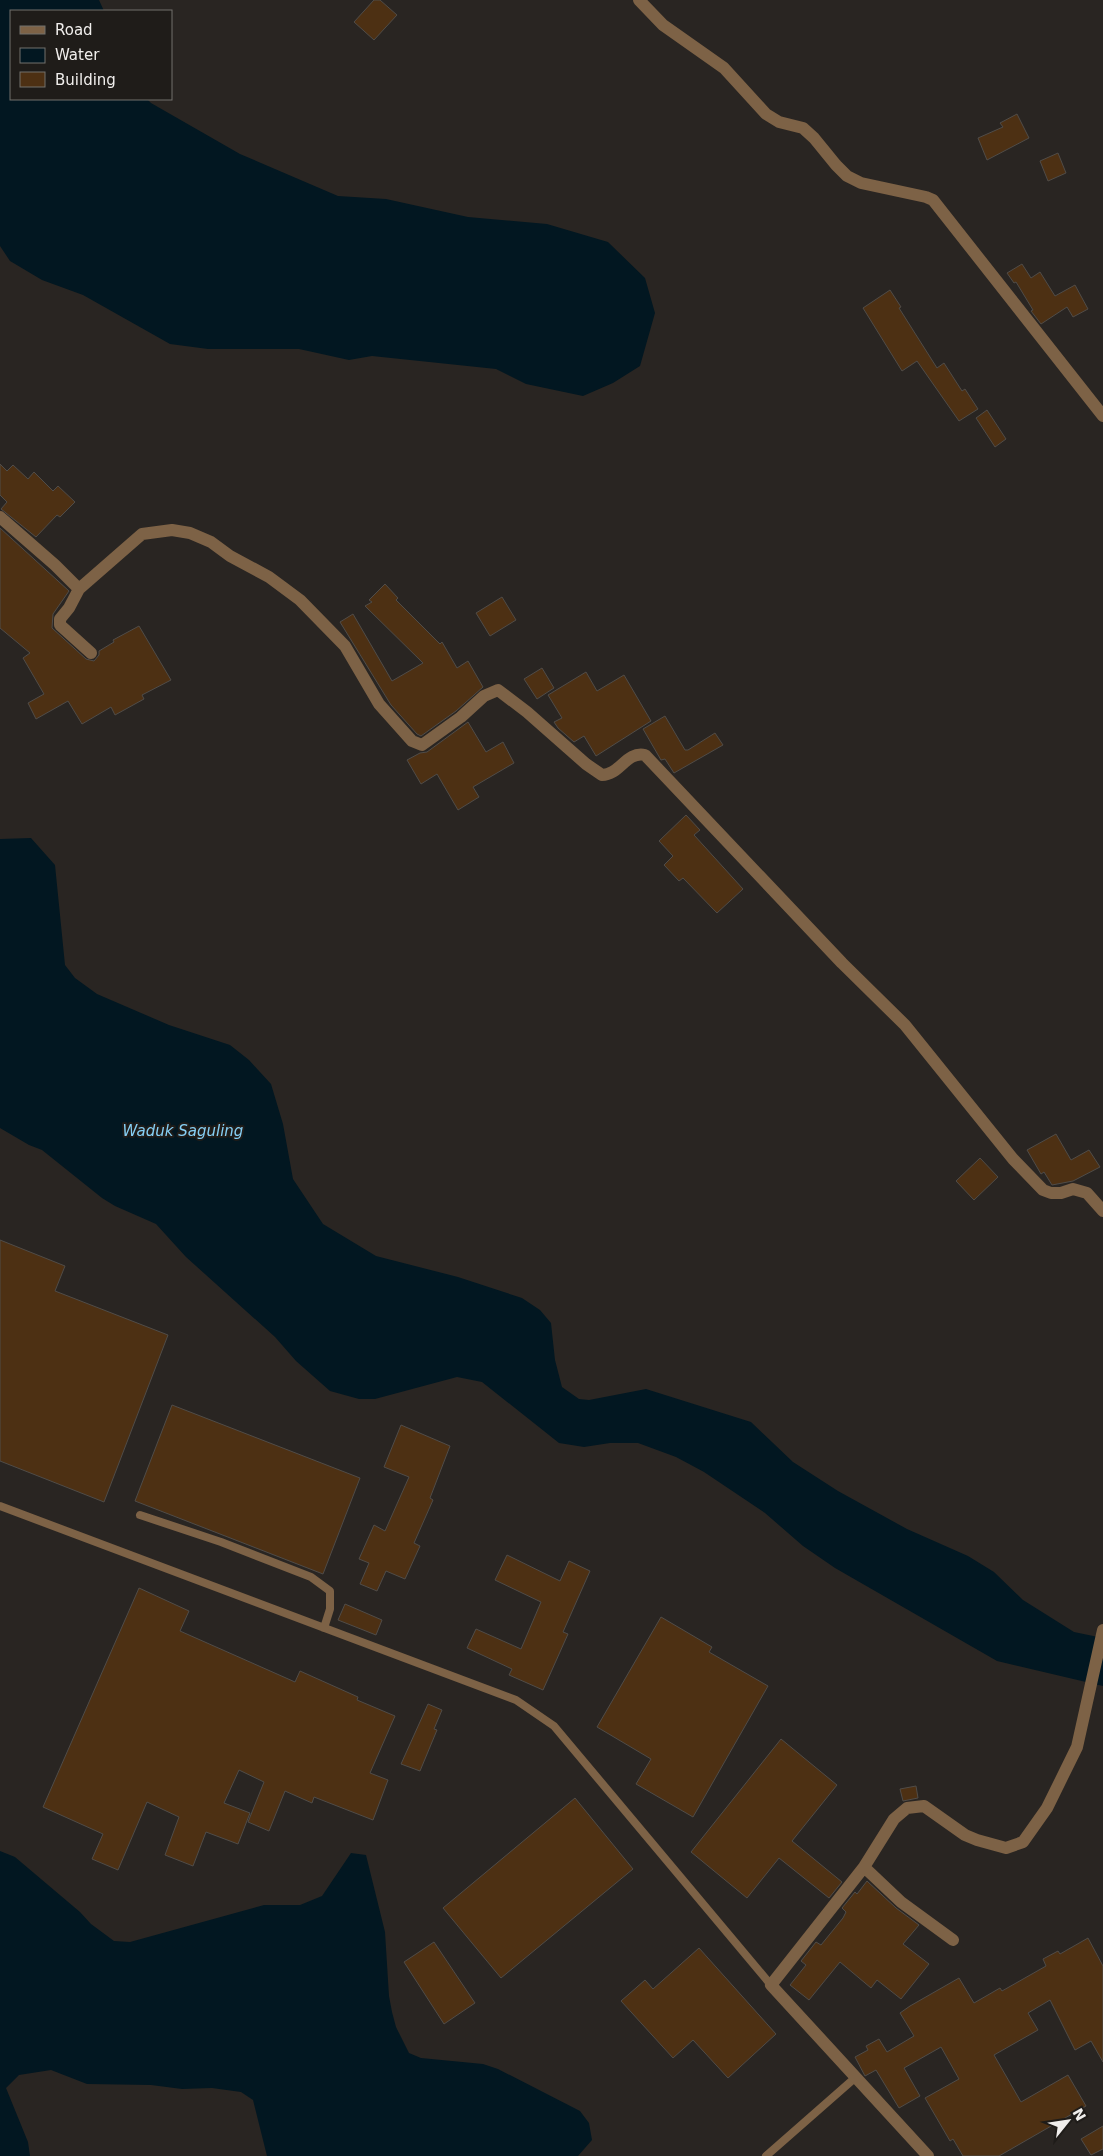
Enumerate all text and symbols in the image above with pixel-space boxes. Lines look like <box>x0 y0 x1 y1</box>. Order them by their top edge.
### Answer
legend <box>10 10 172 100</box>
text: Road <box>55 21 93 39</box>
text: Water <box>55 46 100 64</box>
text: Building <box>55 71 116 89</box>
water label: Waduk Saguling <box>123 1122 243 1140</box>
north arrow <box>1043 2096 1093 2146</box>
text: N <box>1069 2105 1089 2124</box>

